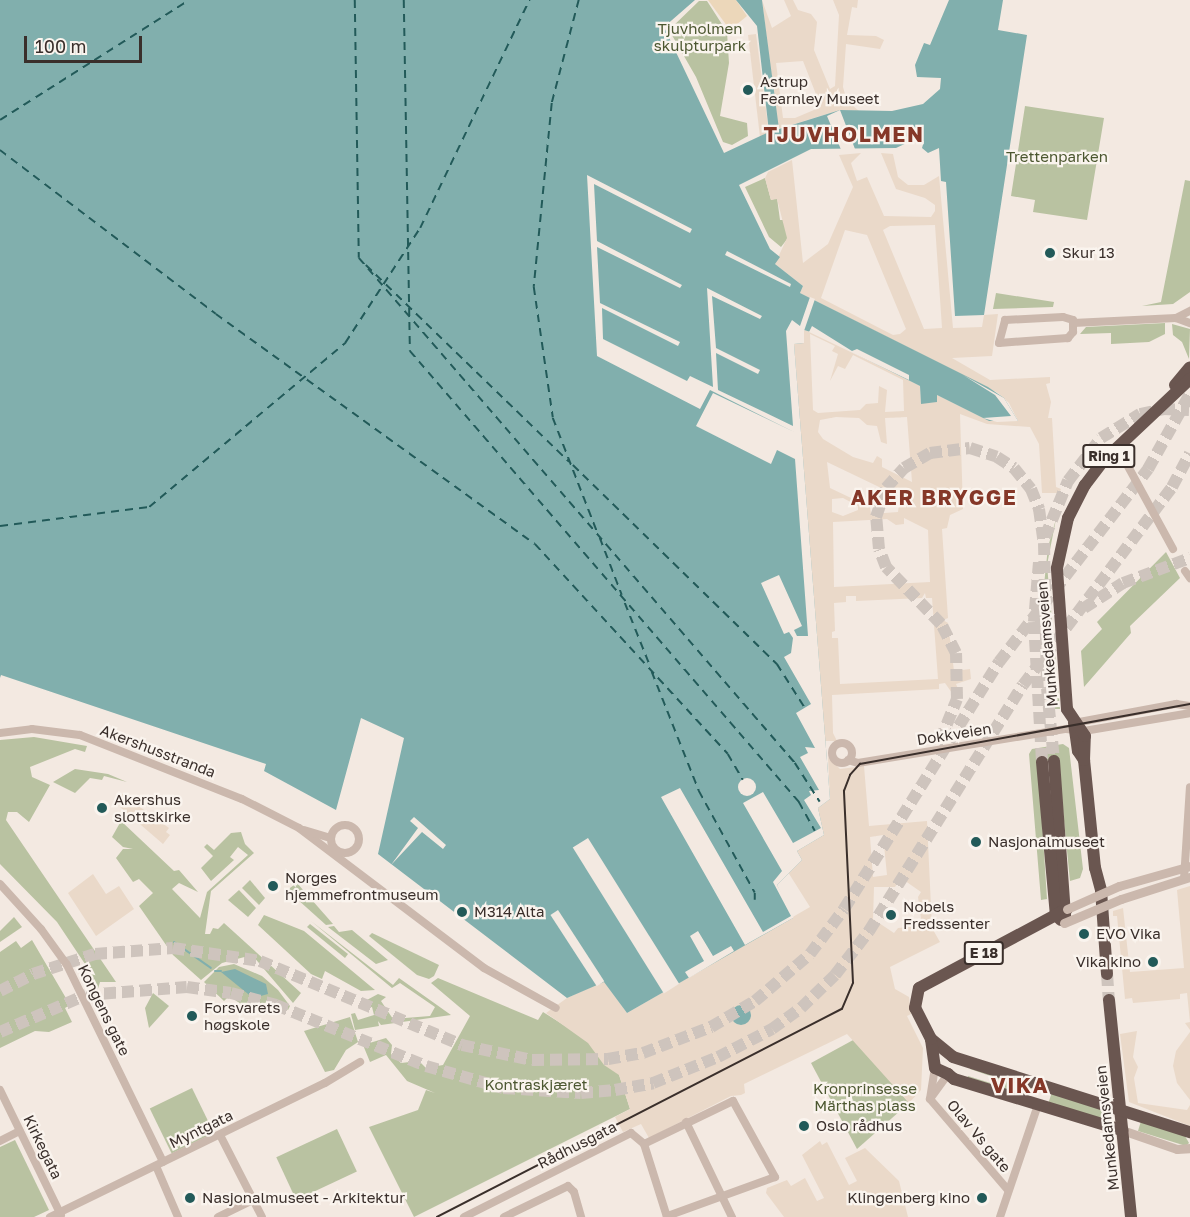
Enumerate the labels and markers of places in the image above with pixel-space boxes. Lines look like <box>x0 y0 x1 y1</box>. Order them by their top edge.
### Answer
place label: Astrup Fearnley Museet <box>760 72 880 107</box>
marker: Astrup Fearnley Museet <box>741 83 755 97</box>
place label: Skur 13 <box>1062 244 1115 262</box>
marker: Skur 13 <box>1043 246 1057 260</box>
place label: Akershus slottskirke <box>114 790 191 825</box>
marker: Akershus slottskirke <box>95 801 109 815</box>
place label: Nasjonalmuseet <box>988 833 1105 851</box>
marker: Nasjonalmuseet <box>969 835 983 849</box>
place label: Norges hjemmefrontmuseum <box>285 868 439 903</box>
marker: Norges hjemmefrontmuseum <box>266 879 280 893</box>
place label: Nobels Fredssenter <box>903 897 990 932</box>
place label: M314 Alta <box>474 903 545 921</box>
marker: M314 Alta <box>455 905 469 919</box>
marker: Nobels Fredssenter <box>884 908 898 922</box>
place label: EVO Vika <box>1096 925 1161 943</box>
marker: EVO Vika <box>1077 927 1091 941</box>
place label: Vika kino <box>1076 953 1141 971</box>
marker: Vika kino <box>1146 955 1160 969</box>
place label: Forsvarets høgskole <box>204 998 280 1033</box>
marker: Forsvarets høgskole <box>185 1009 199 1023</box>
place label: Oslo rådhus <box>816 1117 902 1135</box>
marker: Oslo rådhus <box>797 1119 811 1133</box>
place label: Nasjonalmuseet - Arkitektur <box>202 1189 405 1207</box>
place label: Klingenberg kino <box>847 1189 970 1207</box>
marker: Nasjonalmuseet - Arkitektur <box>183 1191 197 1205</box>
marker: Klingenberg kino <box>975 1191 989 1205</box>

